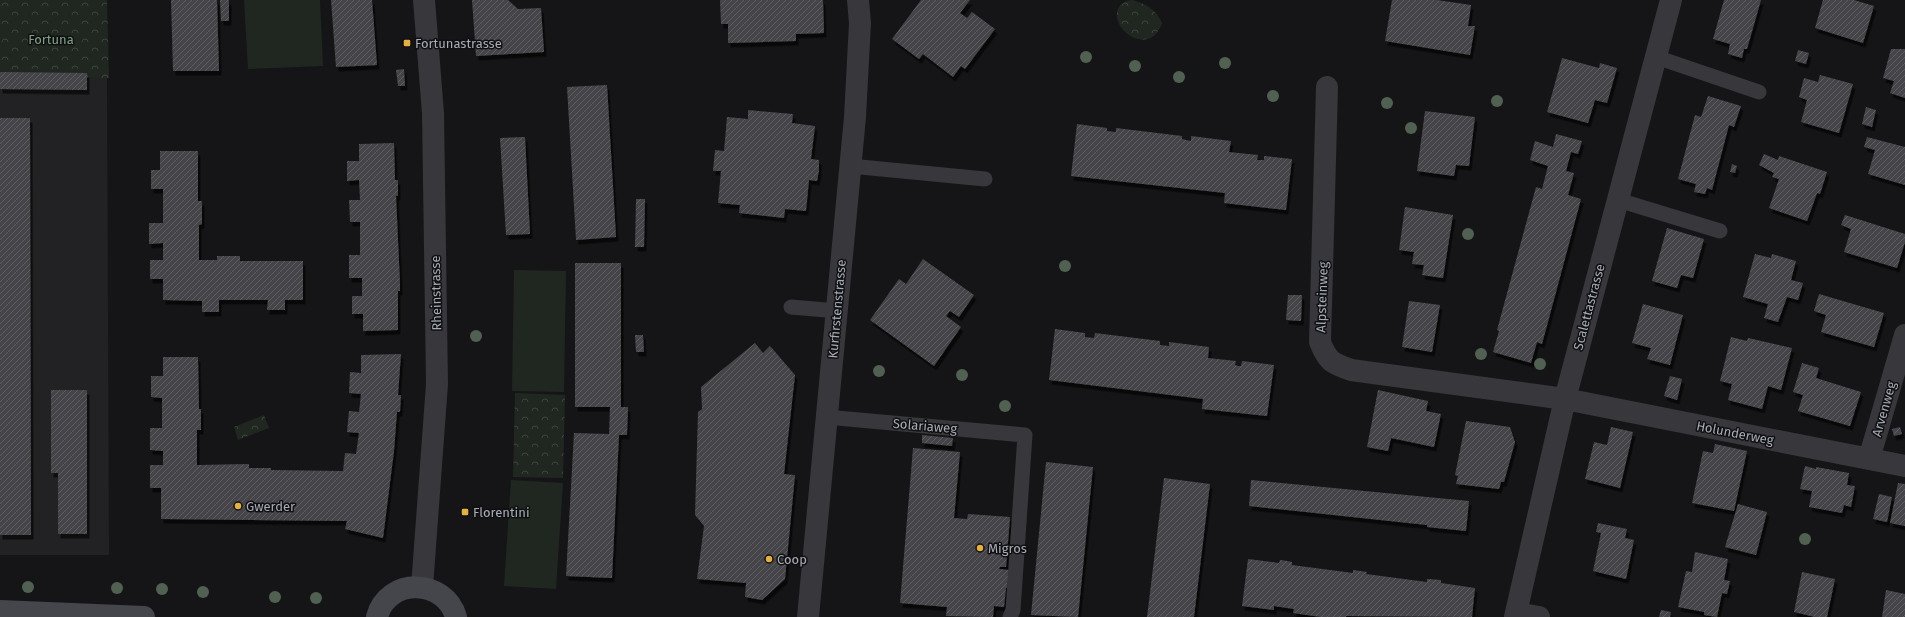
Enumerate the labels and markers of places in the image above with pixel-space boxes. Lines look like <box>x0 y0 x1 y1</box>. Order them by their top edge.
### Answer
place label: Fortunastrasse <box>415 36 502 51</box>
marker: Fortunastrasse <box>402 38 412 48</box>
place label: Gwerder <box>246 499 295 514</box>
marker: Gwerder <box>233 501 243 511</box>
place label: Florentini <box>473 505 530 520</box>
marker: Florentini <box>460 507 470 517</box>
place label: Migros <box>988 541 1027 556</box>
marker: Migros <box>975 543 985 553</box>
place label: Coop <box>777 552 807 567</box>
marker: Coop <box>764 554 774 564</box>

